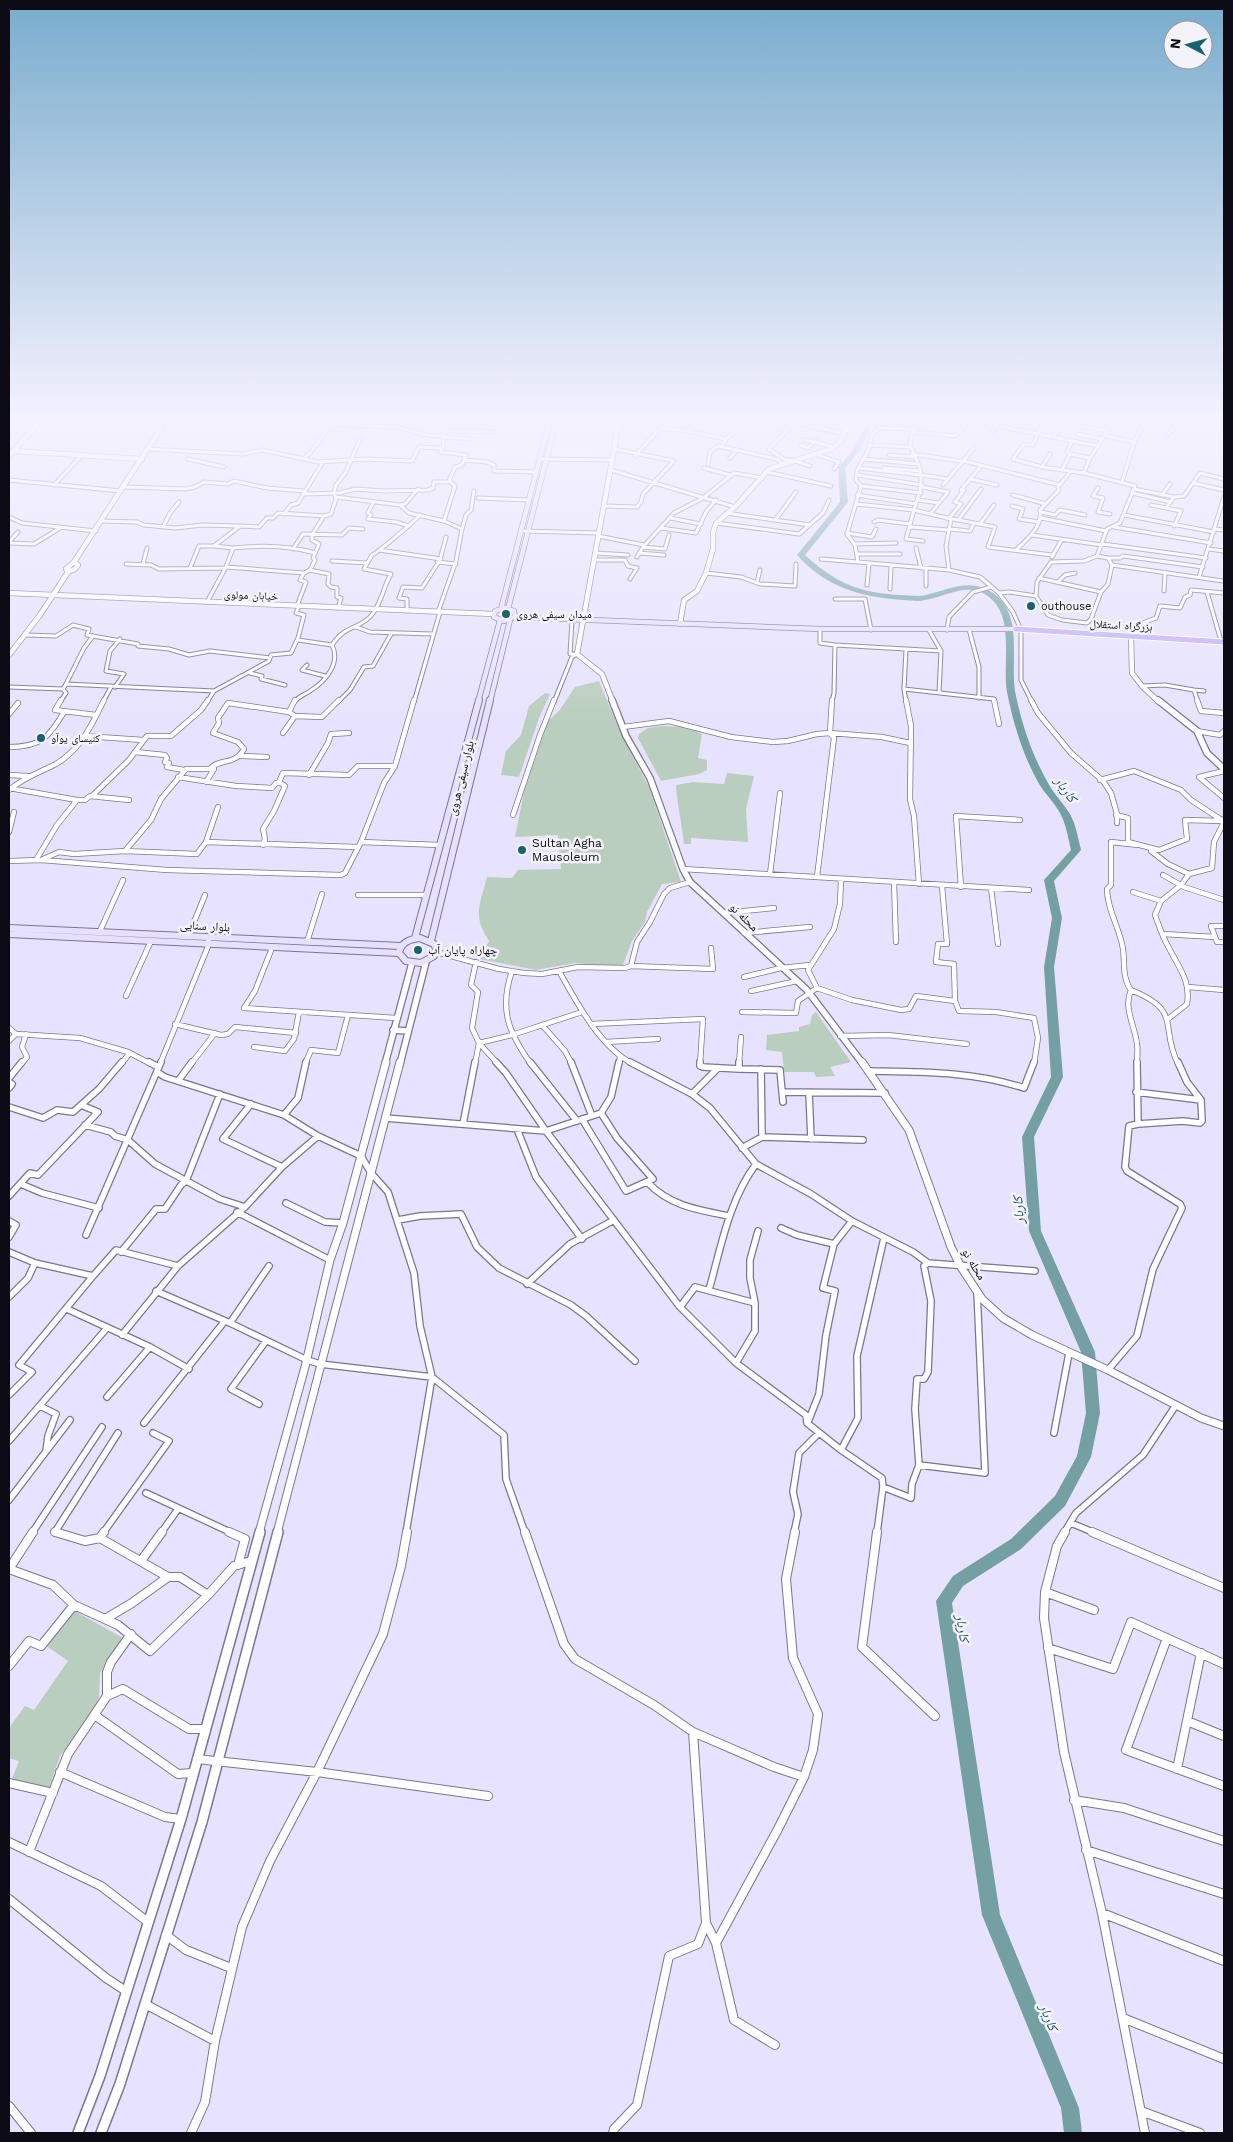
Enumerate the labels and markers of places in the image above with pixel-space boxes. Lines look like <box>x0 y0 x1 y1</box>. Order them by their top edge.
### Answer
marker: outhouse <box>1025 600 1037 612</box>
place label: outhouse <box>1041 600 1091 613</box>
marker: میدان سیفی هروی <box>500 608 512 620</box>
place label: میدان سیفی هروی <box>516 608 592 621</box>
marker: کنیسای یوآو <box>35 732 47 744</box>
place label: کنیسای یوآو <box>51 732 100 745</box>
place label: Sultan Agha Mausoleum <box>532 836 602 864</box>
marker: Sultan Agha Mausoleum <box>516 844 528 856</box>
place label: چهاراه پایان آب <box>428 943 498 957</box>
marker: چهاراه پایان آب <box>412 944 424 956</box>

